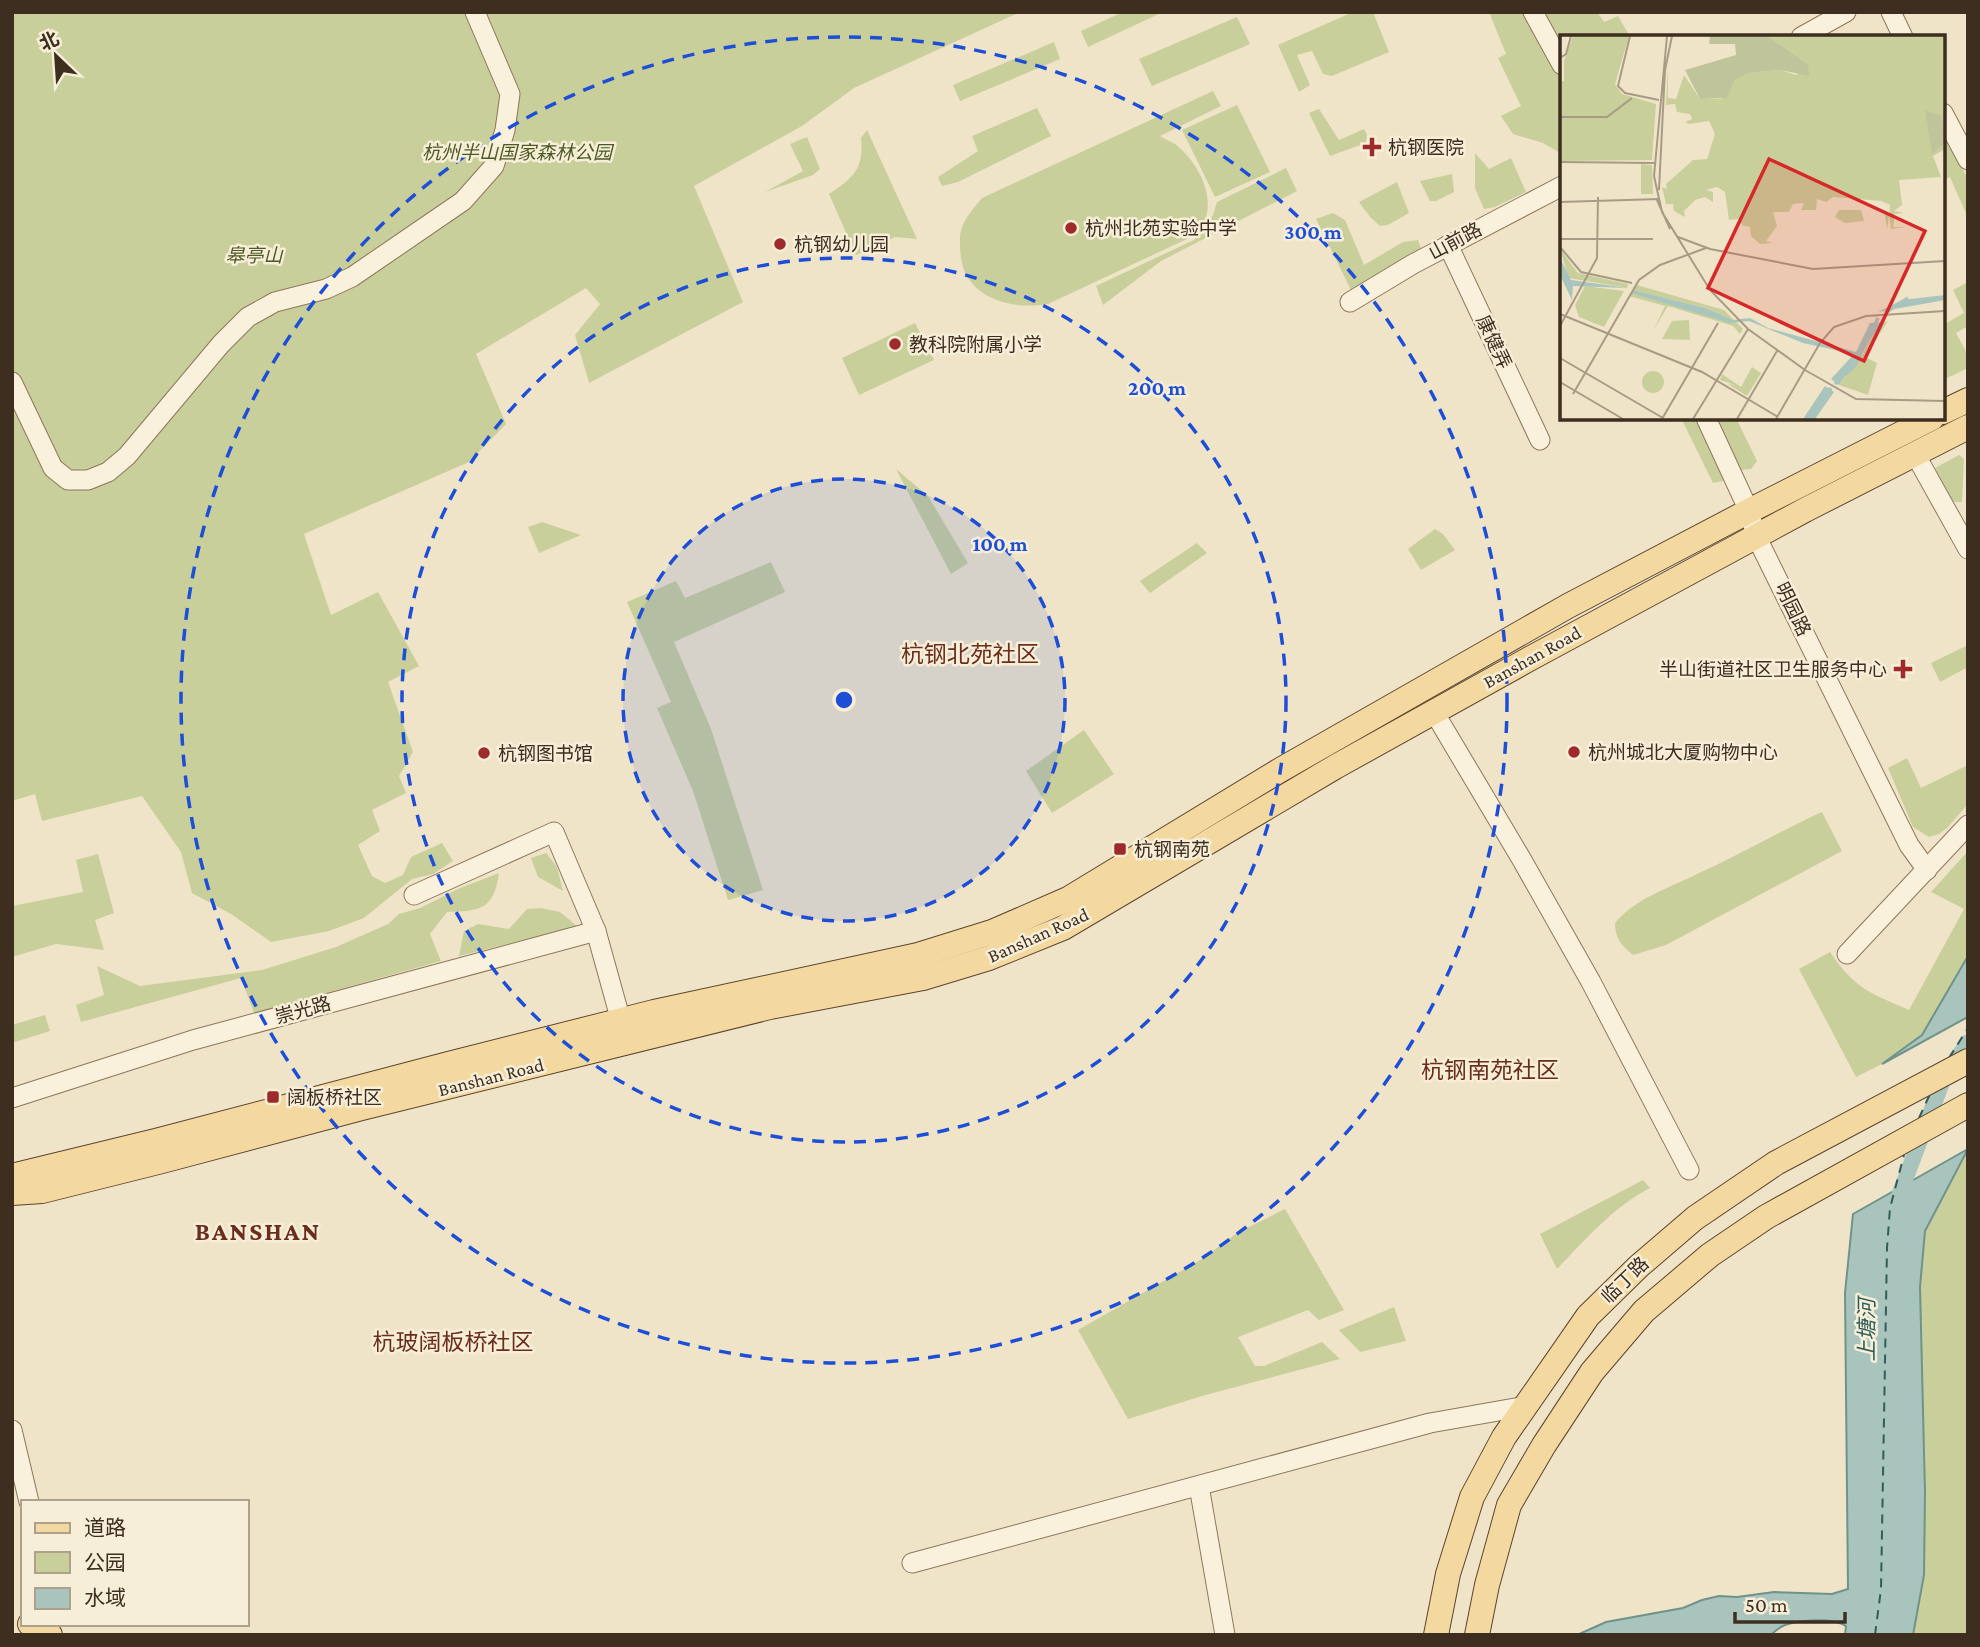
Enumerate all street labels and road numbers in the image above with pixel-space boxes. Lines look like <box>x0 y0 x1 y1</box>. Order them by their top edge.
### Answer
street label: 山前路 <box>1425 218 1485 264</box>
street label: 康健弄 <box>1472 312 1516 372</box>
street label: 明园路 <box>1771 579 1815 639</box>
street label: Banshan Road <box>1480 622 1584 692</box>
street label: Banshan Road <box>984 903 1092 967</box>
street label: 崇光路 <box>273 992 333 1028</box>
street label: Banshan Road <box>436 1054 546 1100</box>
street label: 临丁路 <box>1597 1253 1653 1307</box>

